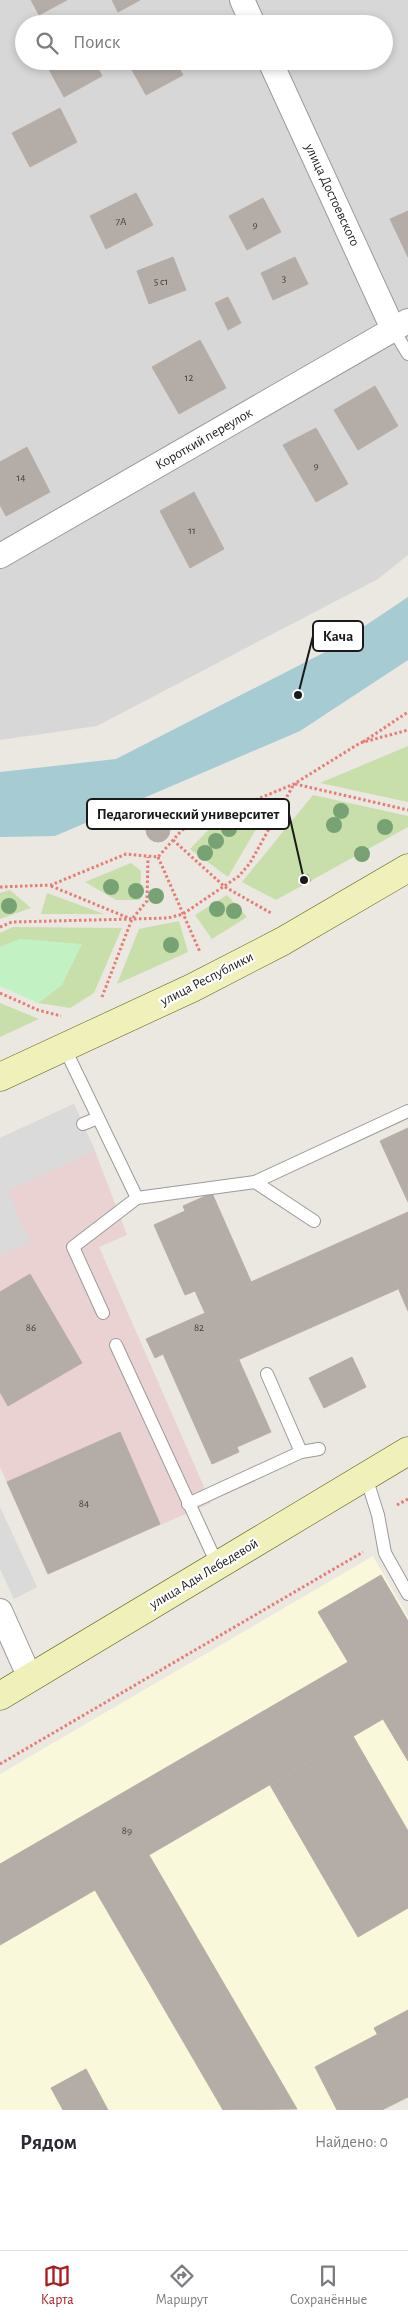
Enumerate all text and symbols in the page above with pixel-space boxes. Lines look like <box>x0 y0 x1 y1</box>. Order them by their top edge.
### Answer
search box <box>15 15 393 70</box>
icon: search <box>33 29 61 57</box>
text: Поиск <box>73 33 120 52</box>
street label: улица Достоевского <box>302 141 362 249</box>
house number: 7А <box>115 216 127 227</box>
house number: 9 <box>252 219 258 230</box>
house number: 3 <box>282 273 287 284</box>
house number: 5 с1 <box>154 276 168 287</box>
house number: 12 <box>185 372 193 383</box>
street label: Короткий переулок <box>153 405 255 472</box>
house number: 9 <box>313 460 319 471</box>
house number: 14 <box>16 472 26 483</box>
house number: 11 <box>188 525 196 536</box>
callout: Кача <box>313 621 363 651</box>
text: Кача <box>323 629 353 644</box>
callout: Педагогический университет <box>87 799 289 829</box>
text: Педагогический университет <box>97 807 280 822</box>
street label: улица Республики <box>157 950 256 1009</box>
house number: 86 <box>26 1322 36 1333</box>
house number: 82 <box>194 1322 204 1333</box>
house number: 84 <box>79 1498 89 1509</box>
street label: улица Ады Лебедевой <box>147 1536 261 1612</box>
house number: 89 <box>122 1825 132 1836</box>
text: Рядом <box>20 2132 77 2153</box>
text: Найдено: 0 <box>315 2134 388 2150</box>
tab: Карта <box>41 2262 74 2309</box>
tab: Маршрут <box>155 2262 208 2309</box>
tab: Сохранённые <box>290 2262 367 2309</box>

